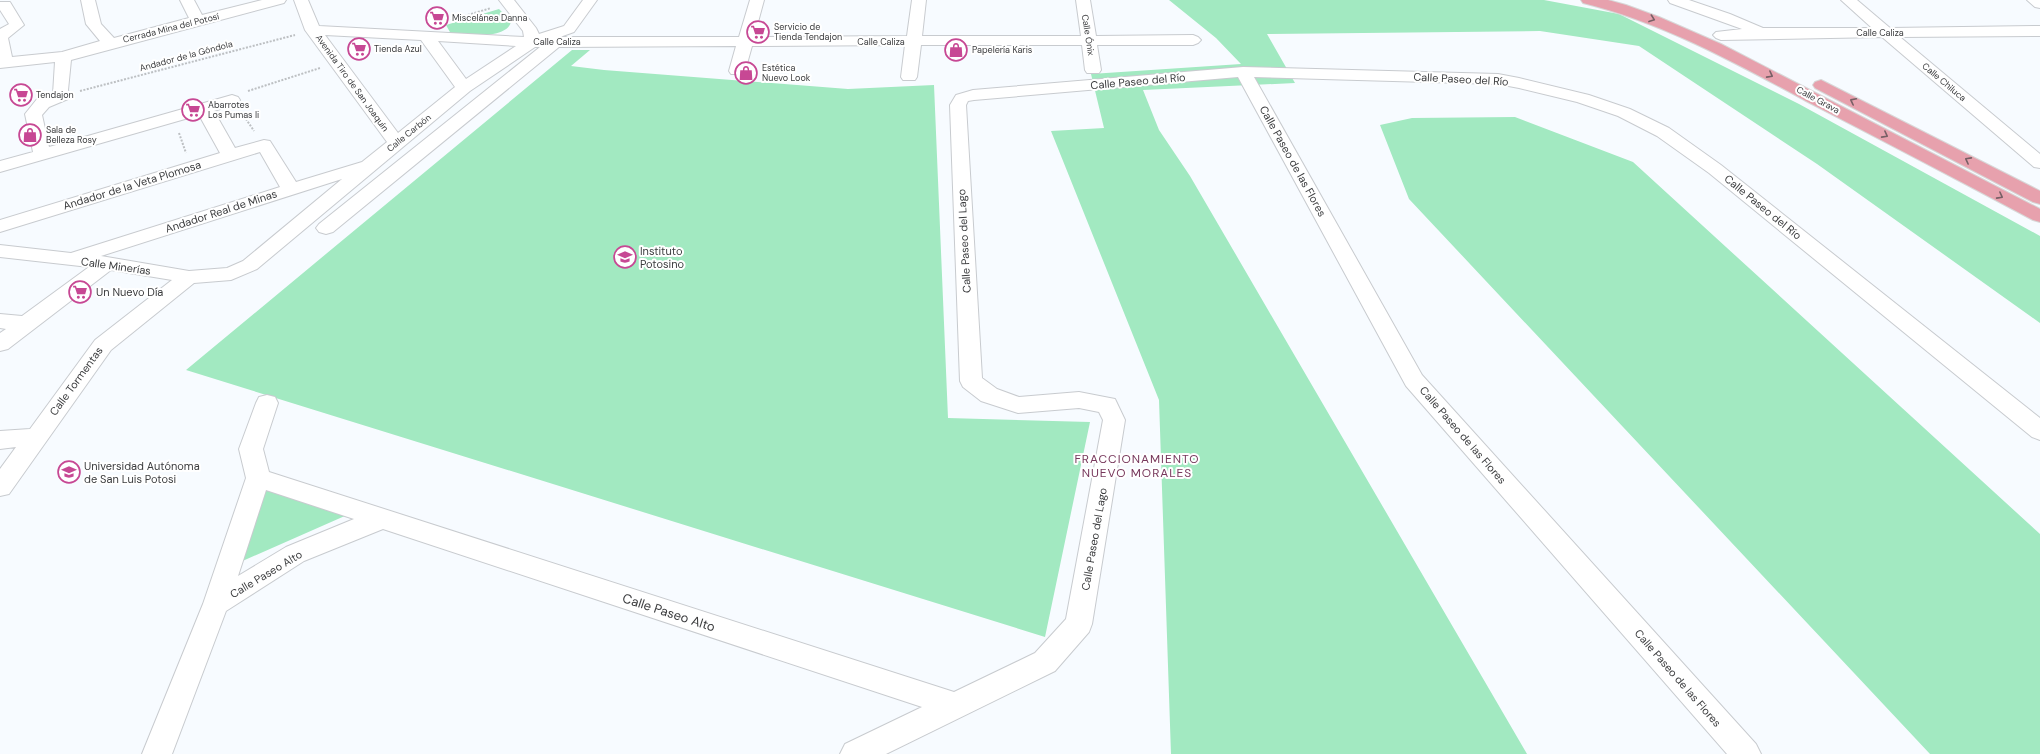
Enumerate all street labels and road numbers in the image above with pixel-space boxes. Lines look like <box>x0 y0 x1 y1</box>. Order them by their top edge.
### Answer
street label: Cerrada Mina del Potosí <box>122 10 220 46</box>
street label: Calle Ónix <box>1079 13 1098 57</box>
street label: Calle Caliza <box>1856 27 1904 39</box>
street label: Avenida Tiro de San Joaquín <box>313 32 391 134</box>
street label: Calle Caliza <box>533 36 581 48</box>
street label: Calle Caliza <box>857 36 905 48</box>
street label: Andador de la Góndola <box>138 38 234 74</box>
street label: Calle Chiluca <box>1920 60 1969 104</box>
street label: Calle Paseo del Río <box>1090 70 1186 92</box>
street label: Calle Paseo del Río <box>1413 70 1509 88</box>
street label: Calle Grava <box>1794 84 1842 116</box>
street label: Calle Paseo de las Flores <box>1257 103 1329 219</box>
street label: Calle Carbón <box>384 111 434 155</box>
street label: Andador de la Veta Plomosa <box>61 157 203 213</box>
street label: Calle Paseo del Río <box>1722 172 1804 242</box>
street label: Andador Real de Minas <box>163 186 279 236</box>
street label: Calle Paseo del Lago <box>954 189 974 293</box>
street label: Calle Minerías <box>80 254 152 278</box>
street label: Calle Tormentas <box>46 344 106 418</box>
street label: Calle Paseo de las Flores <box>1417 383 1509 487</box>
street label: Calle Paseo del Lago <box>1078 487 1110 591</box>
street label: Calle Paseo Alto <box>227 547 305 601</box>
street label: Calle Paseo Alto <box>620 589 718 636</box>
street label: Calle Paseo de las Flores <box>1632 626 1724 730</box>

